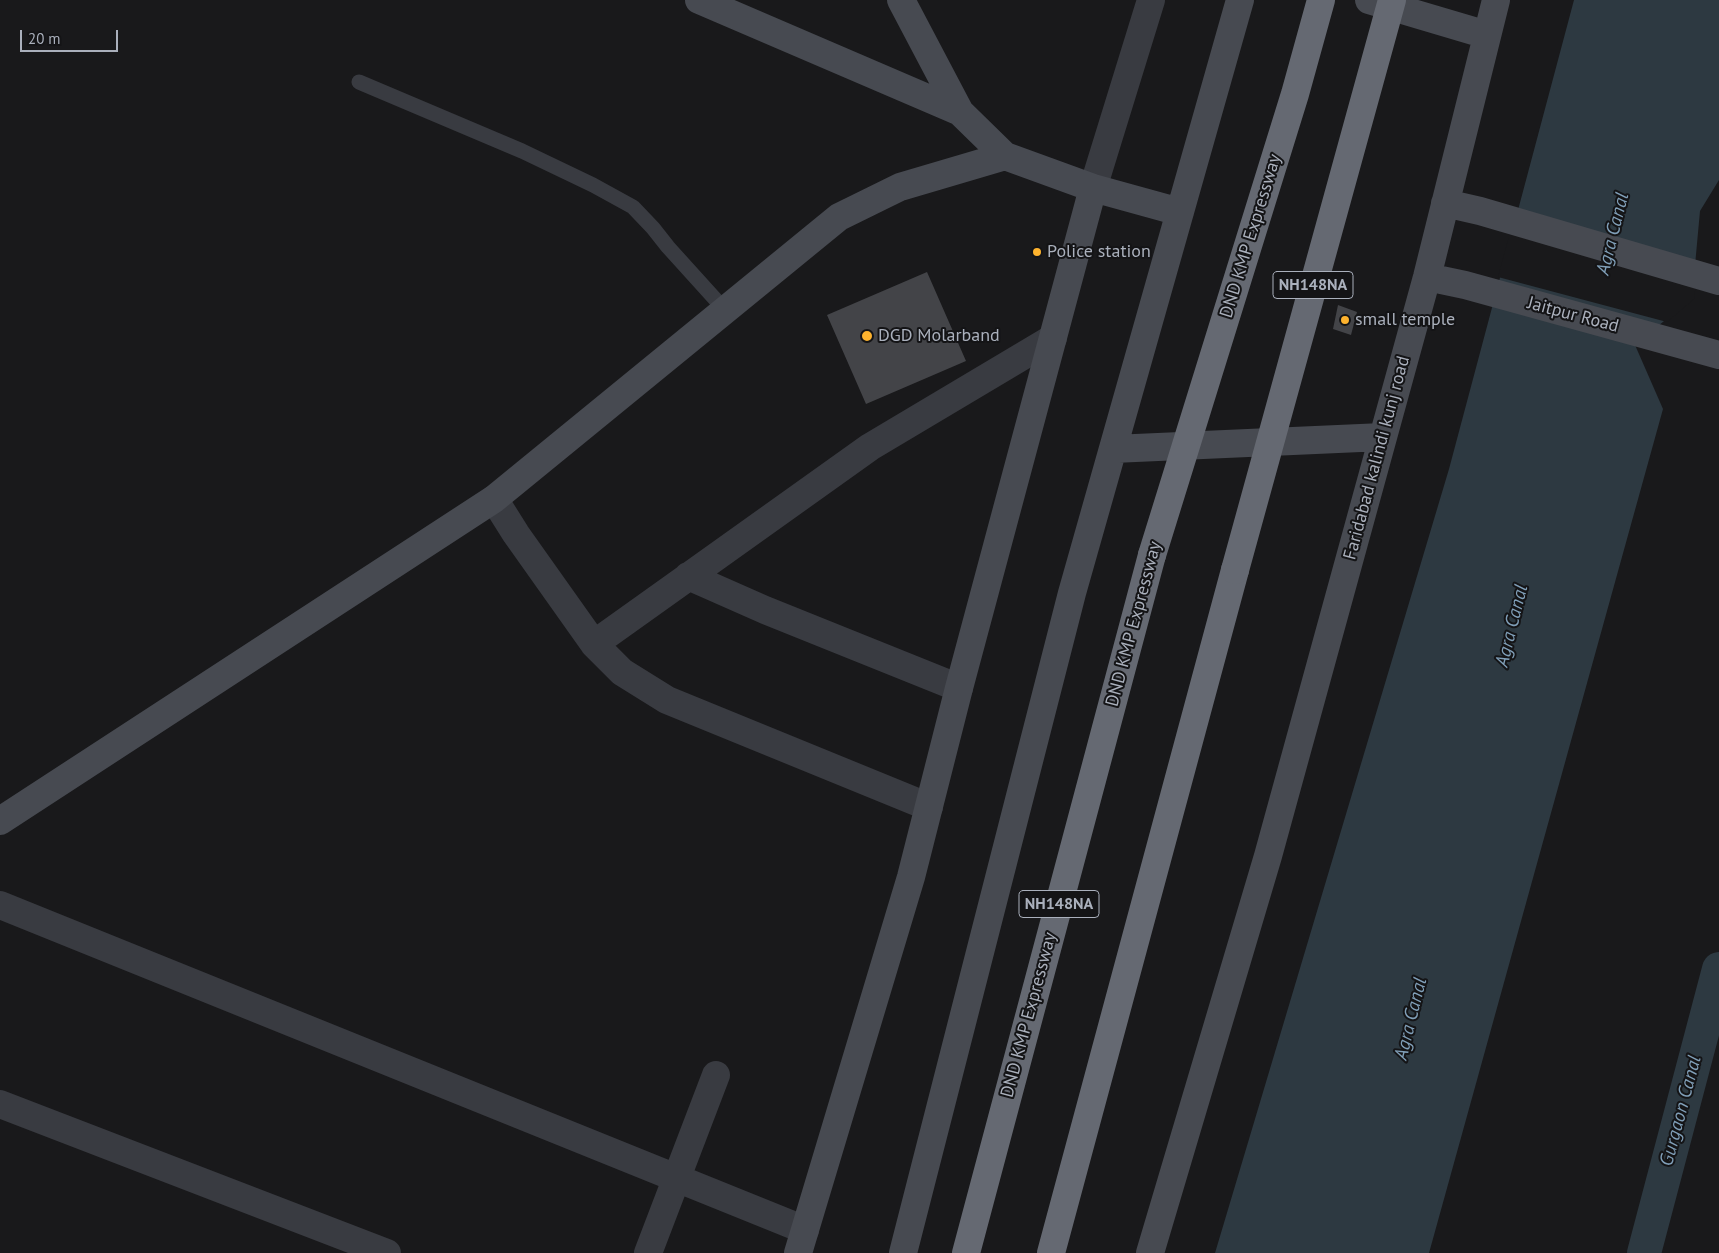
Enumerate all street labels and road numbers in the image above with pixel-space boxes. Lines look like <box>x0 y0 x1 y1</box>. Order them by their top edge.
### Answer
street label: DND KMP Expressway <box>1216 151 1286 321</box>
road number: NH148NA <box>1273 272 1353 298</box>
street label: Jaitpur Road <box>1525 292 1621 338</box>
street label: Faridabad kalindi kunj road <box>1339 354 1415 562</box>
street label: DND KMP Expressway <box>1102 539 1166 709</box>
road number: NH148NA <box>1019 891 1099 918</box>
street label: DND KMP Expressway <box>997 930 1061 1100</box>

